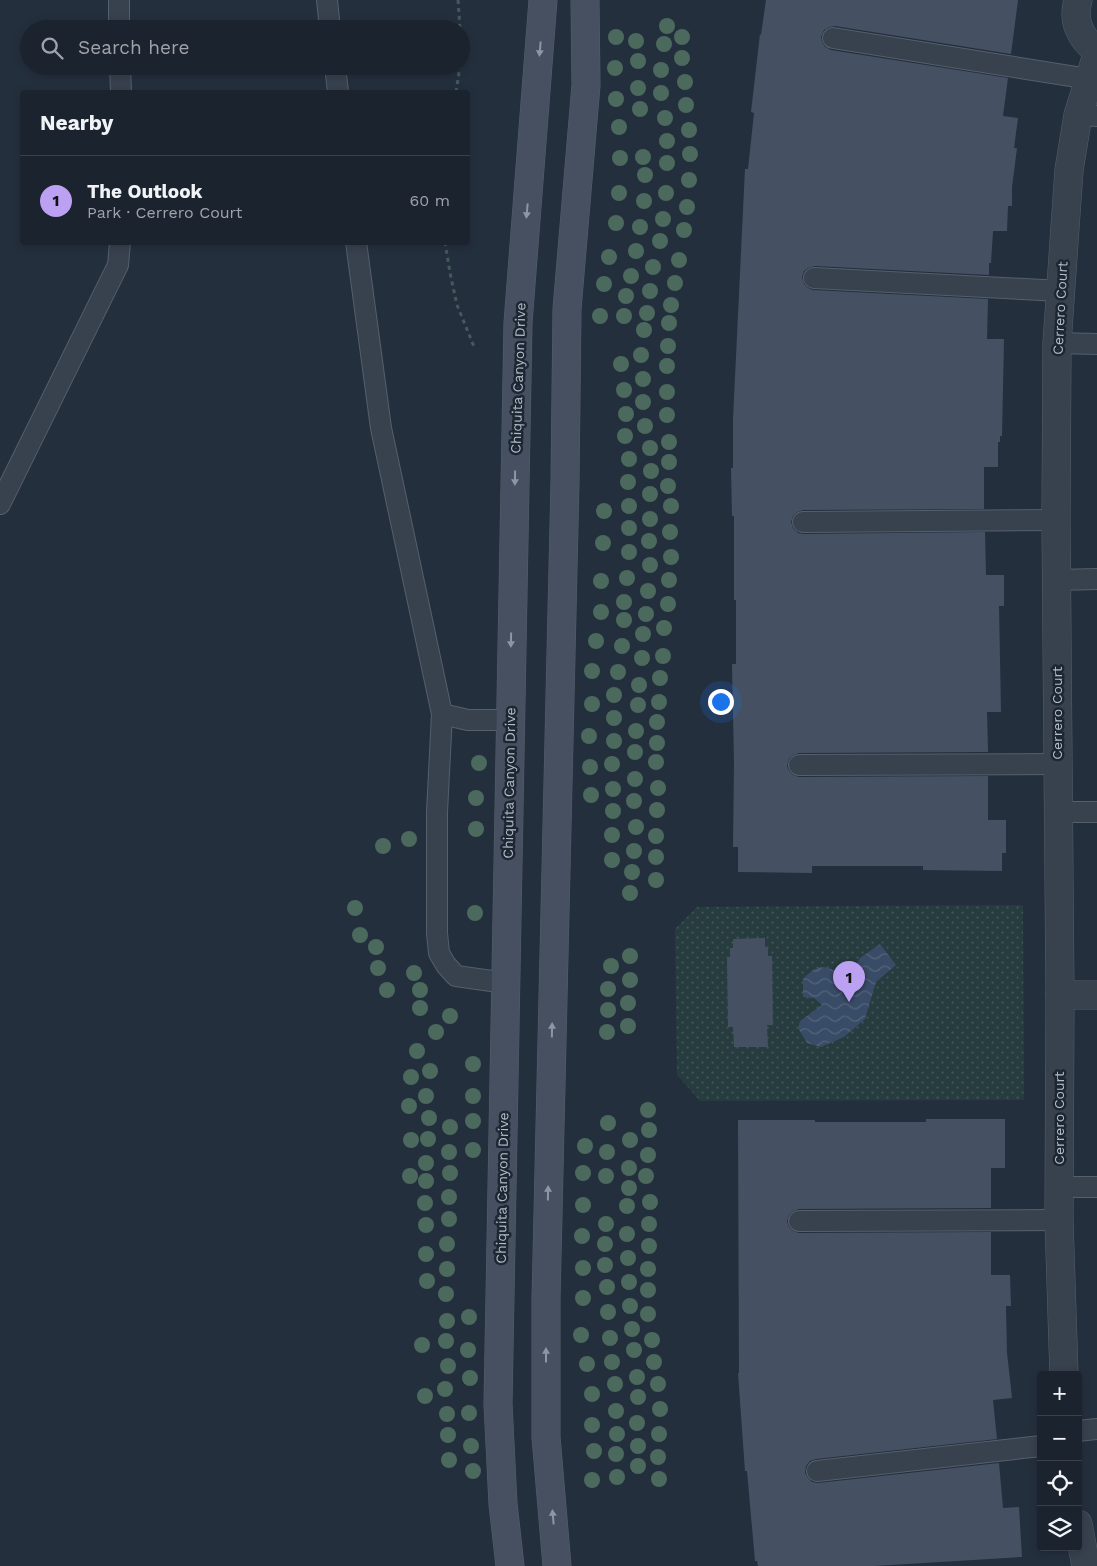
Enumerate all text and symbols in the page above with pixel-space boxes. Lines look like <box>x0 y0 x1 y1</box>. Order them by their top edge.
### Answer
search box <box>20 20 470 75</box>
icon: search <box>38 34 66 62</box>
text: Search here <box>78 36 189 59</box>
one-way arrow <box>536 41 544 57</box>
text: Nearby <box>40 110 113 135</box>
text: The Outlook <box>87 180 202 203</box>
text: 1 <box>53 191 59 210</box>
text: 60 m <box>410 191 450 210</box>
text: Park · Cerrero Court <box>87 203 242 222</box>
one-way arrow <box>523 203 531 219</box>
street label: Cerrero Court <box>1050 261 1070 355</box>
street label: Chiquita Canyon Drive <box>507 302 529 454</box>
one-way arrow <box>511 470 519 486</box>
one-way arrow <box>507 632 515 648</box>
street label: Cerrero Court <box>1049 666 1065 760</box>
your location <box>708 689 734 715</box>
street label: Chiquita Canyon Drive <box>500 707 518 859</box>
pin: 1 <box>833 961 865 1002</box>
one-way arrow <box>548 1022 556 1038</box>
street label: Cerrero Court <box>1051 1071 1067 1165</box>
street label: Chiquita Canyon Drive <box>493 1112 511 1264</box>
one-way arrow <box>544 1185 552 1201</box>
one-way arrow <box>542 1347 550 1363</box>
map controls <box>1037 1371 1082 1551</box>
button: + <box>1037 1371 1082 1416</box>
button: − <box>1037 1416 1082 1461</box>
button: locate <box>1037 1461 1082 1506</box>
button: layers <box>1037 1506 1082 1551</box>
one-way arrow <box>548 1509 556 1525</box>

